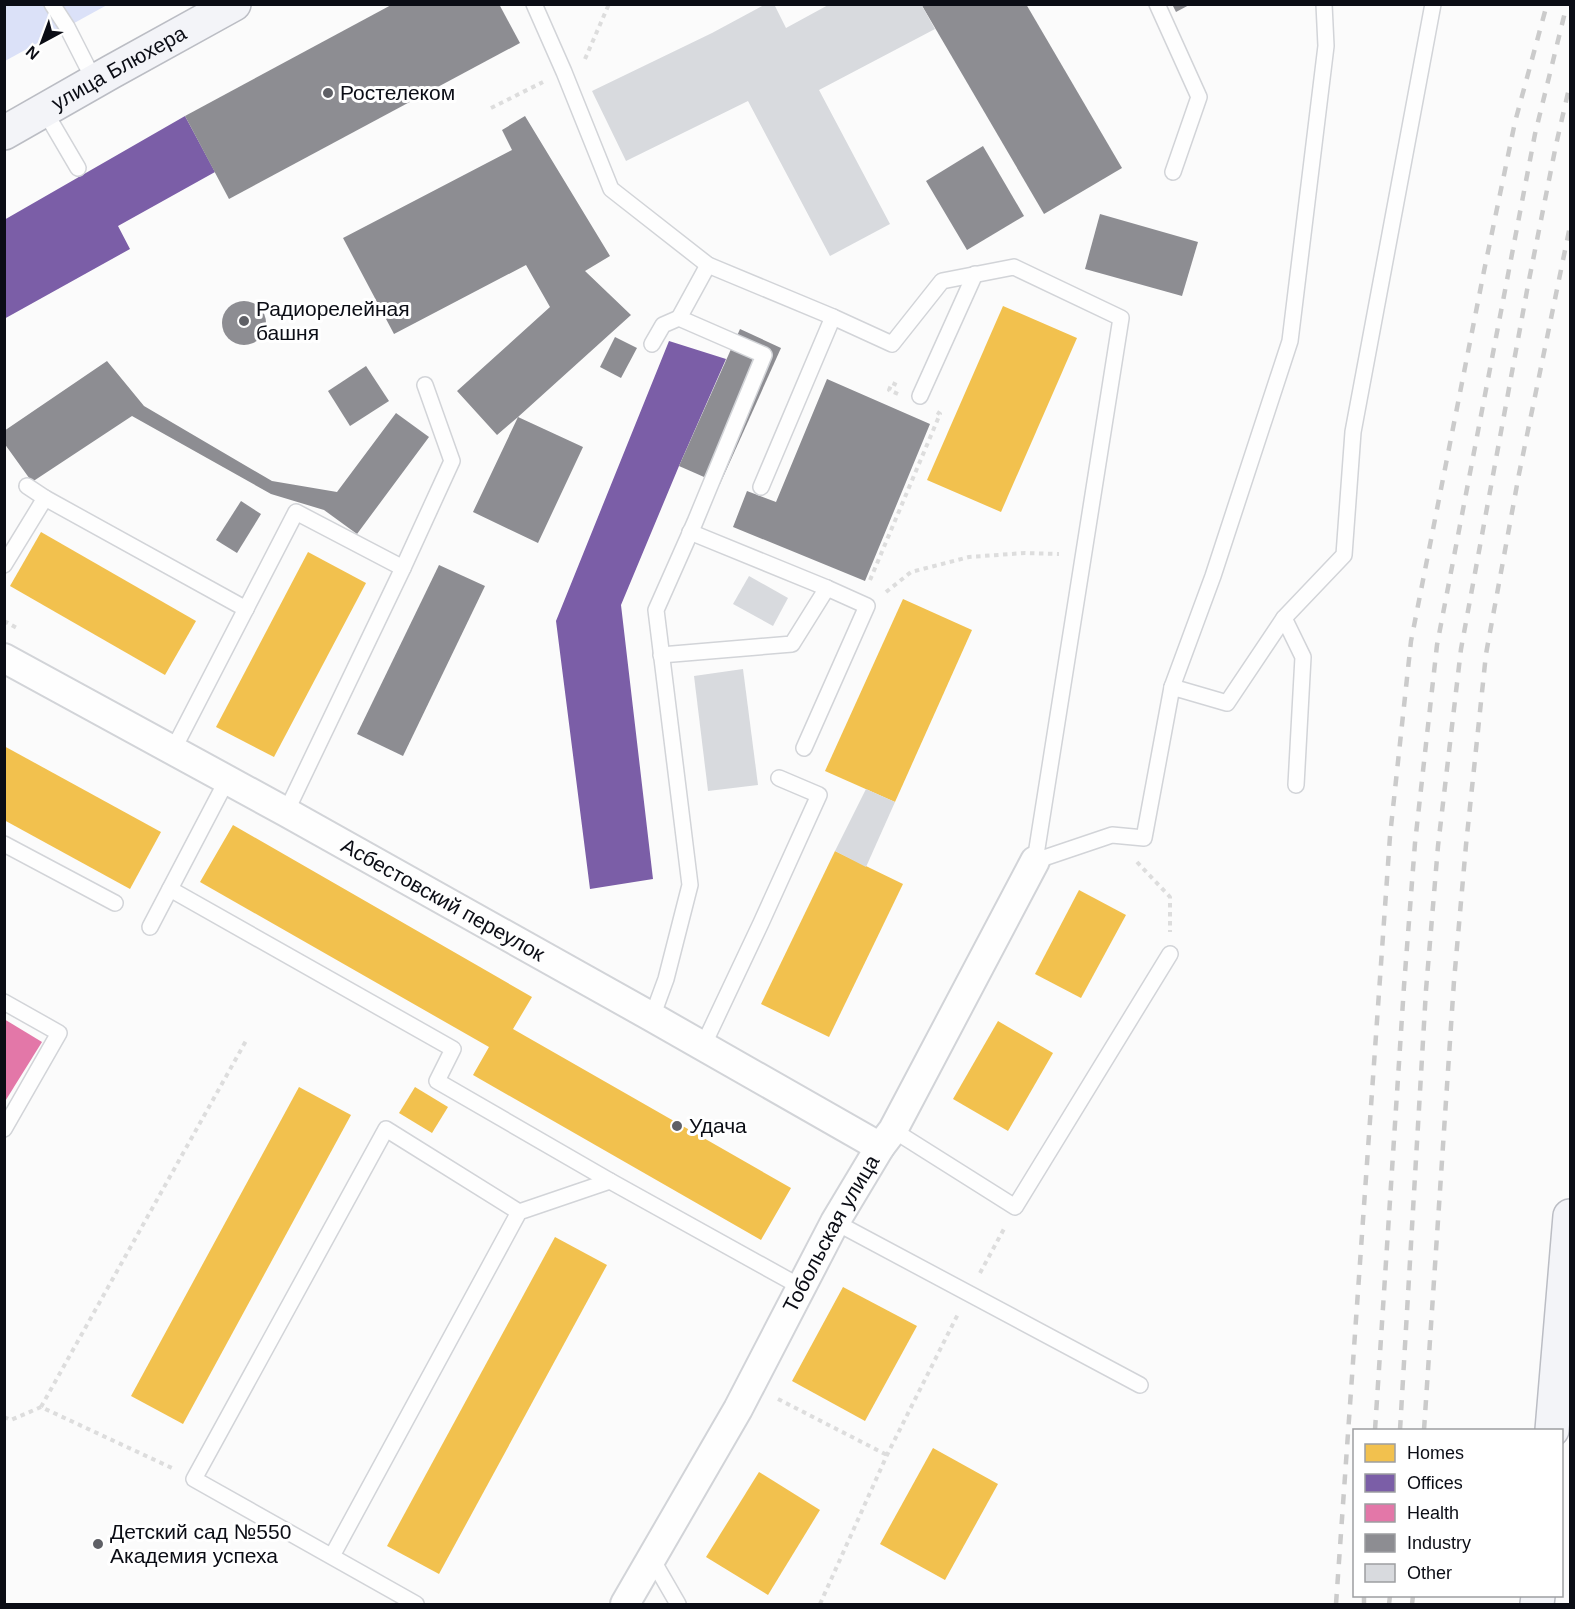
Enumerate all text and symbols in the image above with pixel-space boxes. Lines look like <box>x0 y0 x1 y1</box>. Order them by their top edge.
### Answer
north arrow <box>12 12 72 72</box>
street label: улица Блюхера <box>47 21 190 114</box>
text: N <box>23 43 42 63</box>
place label: Ростелеком <box>340 81 455 104</box>
marker: Ростелеком <box>321 86 335 100</box>
place label: Радиорелейная башня <box>256 297 410 344</box>
marker: Радиорелейная башня <box>237 314 251 328</box>
street label: Асбестовский переулок <box>337 833 549 966</box>
place label: Удача <box>689 1114 747 1137</box>
marker: Удача <box>670 1119 684 1133</box>
street label: Тобольская улица <box>778 1150 884 1316</box>
legend <box>1353 1429 1563 1597</box>
text: Homes <box>1407 1443 1464 1463</box>
text: Offices <box>1407 1473 1463 1493</box>
text: Health <box>1407 1503 1459 1523</box>
place label: Детский сад №550 Академия успеха <box>110 1520 291 1567</box>
text: Industry <box>1407 1533 1471 1553</box>
marker: Детский сад №550 Академия успеха <box>91 1537 105 1551</box>
text: Other <box>1407 1563 1452 1583</box>

